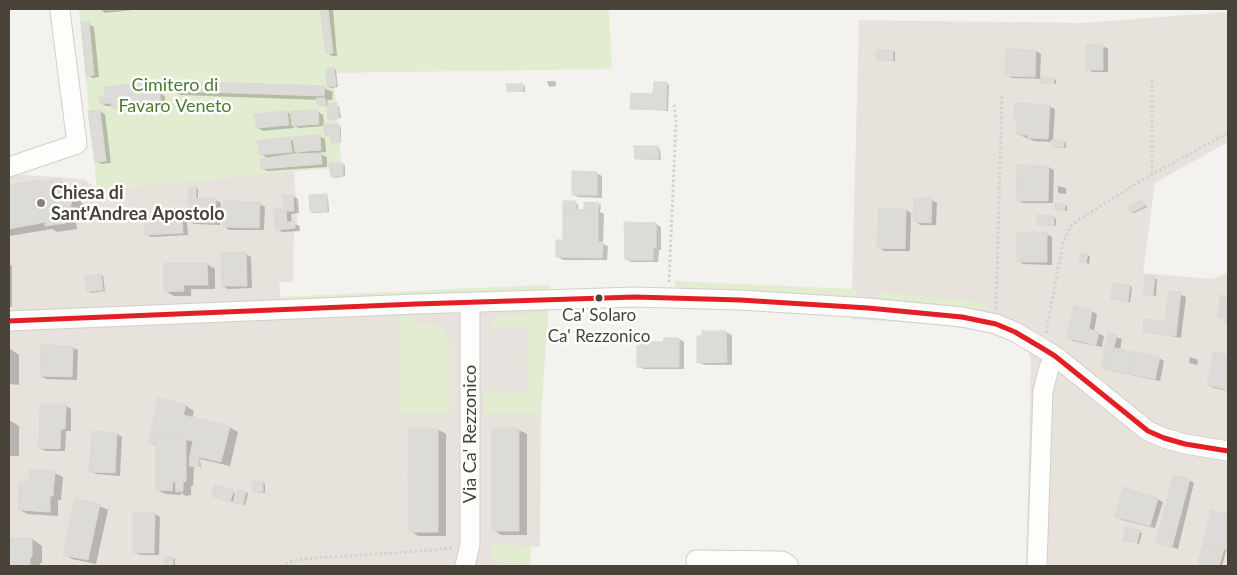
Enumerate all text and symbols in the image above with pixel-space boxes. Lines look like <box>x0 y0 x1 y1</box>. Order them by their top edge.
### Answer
park label: Cimitero di Favaro Veneto <box>118 74 232 116</box>
place label: Chiesa di Sant'Andrea Apostolo <box>51 182 225 224</box>
marker: Chiesa di Sant'Andrea Apostolo <box>35 197 47 209</box>
marker: Ca' Solaro Ca' Rezzonico <box>594 293 604 303</box>
place label: Ca' Solaro Ca' Rezzonico <box>548 306 650 346</box>
street label: Via Ca' Rezzonico <box>459 365 481 503</box>

